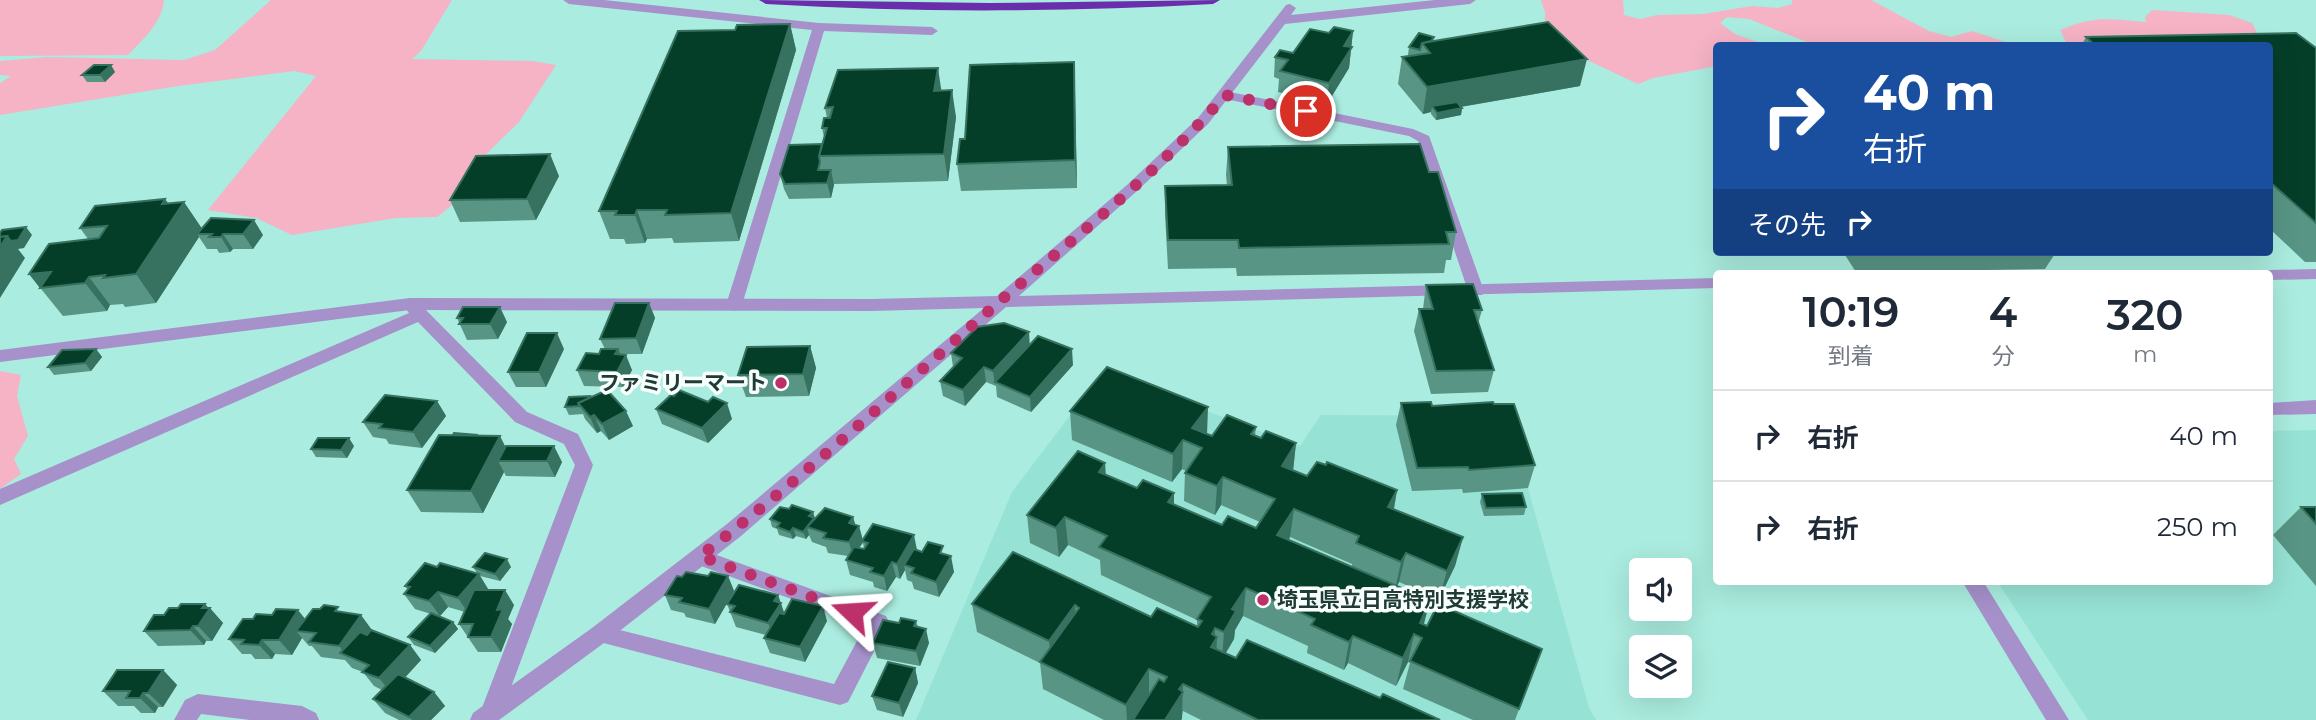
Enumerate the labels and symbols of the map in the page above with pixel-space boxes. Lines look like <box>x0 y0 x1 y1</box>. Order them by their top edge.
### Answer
pin <box>1276 81 1336 141</box>
place label: ファミリーマート <box>599 370 767 395</box>
marker: ファミリーマート <box>773 375 789 391</box>
position arrow <box>815 575 889 649</box>
place label: 埼玉県立日高特別支援学校 <box>1277 587 1529 612</box>
marker: 埼玉県立日高特別支援学校 <box>1255 592 1271 608</box>

